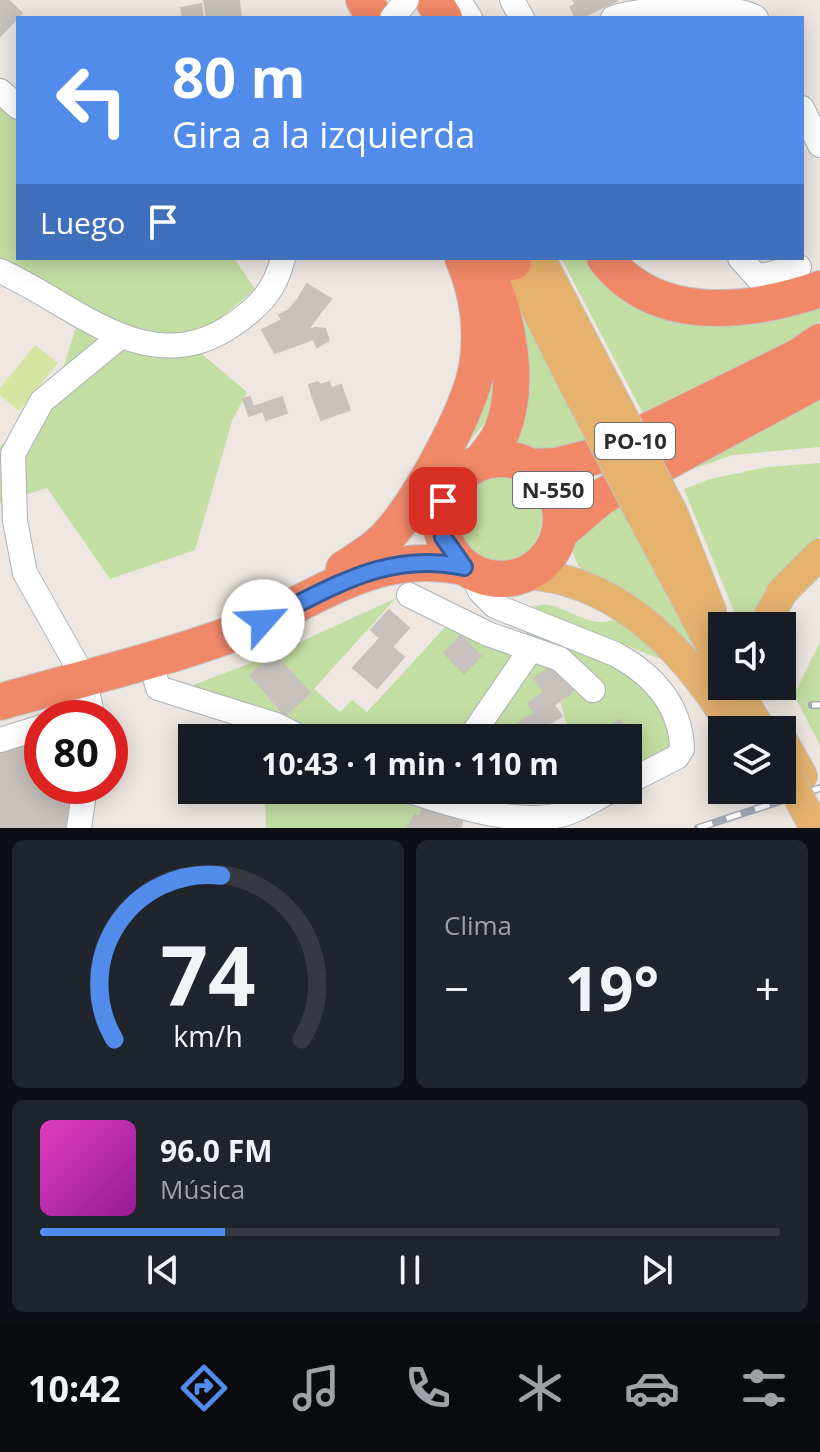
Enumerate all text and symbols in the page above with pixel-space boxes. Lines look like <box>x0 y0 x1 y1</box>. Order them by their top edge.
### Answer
text: 80 m <box>172 38 306 114</box>
icon: left <box>40 48 144 152</box>
text: Gira a la izquierda <box>172 110 475 159</box>
icon: arrive <box>141 200 185 244</box>
text: Luego <box>40 202 125 243</box>
road number: PO-10 <box>595 423 675 459</box>
pin <box>409 467 477 535</box>
road number: N-550 <box>513 472 593 508</box>
icon: arrive <box>421 479 465 523</box>
position arrow <box>221 579 305 663</box>
map controls <box>708 612 796 804</box>
button: sound <box>708 612 796 700</box>
speed limit sign: 80 <box>24 700 128 804</box>
button: layers <box>708 716 796 804</box>
text: 10:43 · 1 min · 110 m <box>261 743 559 784</box>
text: Clima <box>444 907 512 943</box>
text: 74 <box>160 917 256 1030</box>
text: 19° <box>565 947 659 1029</box>
text: − <box>444 958 469 1018</box>
text: + <box>755 958 780 1018</box>
text: km/h <box>173 1016 243 1055</box>
text: 96.0 FM <box>160 1130 273 1171</box>
text: Música <box>160 1171 245 1207</box>
icon: previous <box>141 1248 185 1292</box>
icon: pause <box>388 1248 432 1292</box>
icon: next <box>635 1248 679 1292</box>
icon: directions <box>176 1360 232 1416</box>
icon: music <box>288 1360 344 1416</box>
icon: phone <box>400 1360 456 1416</box>
icon: climate <box>512 1360 568 1416</box>
icon: car <box>624 1360 680 1416</box>
icon: filters <box>736 1360 792 1416</box>
text: 10:42 <box>28 1364 121 1413</box>

